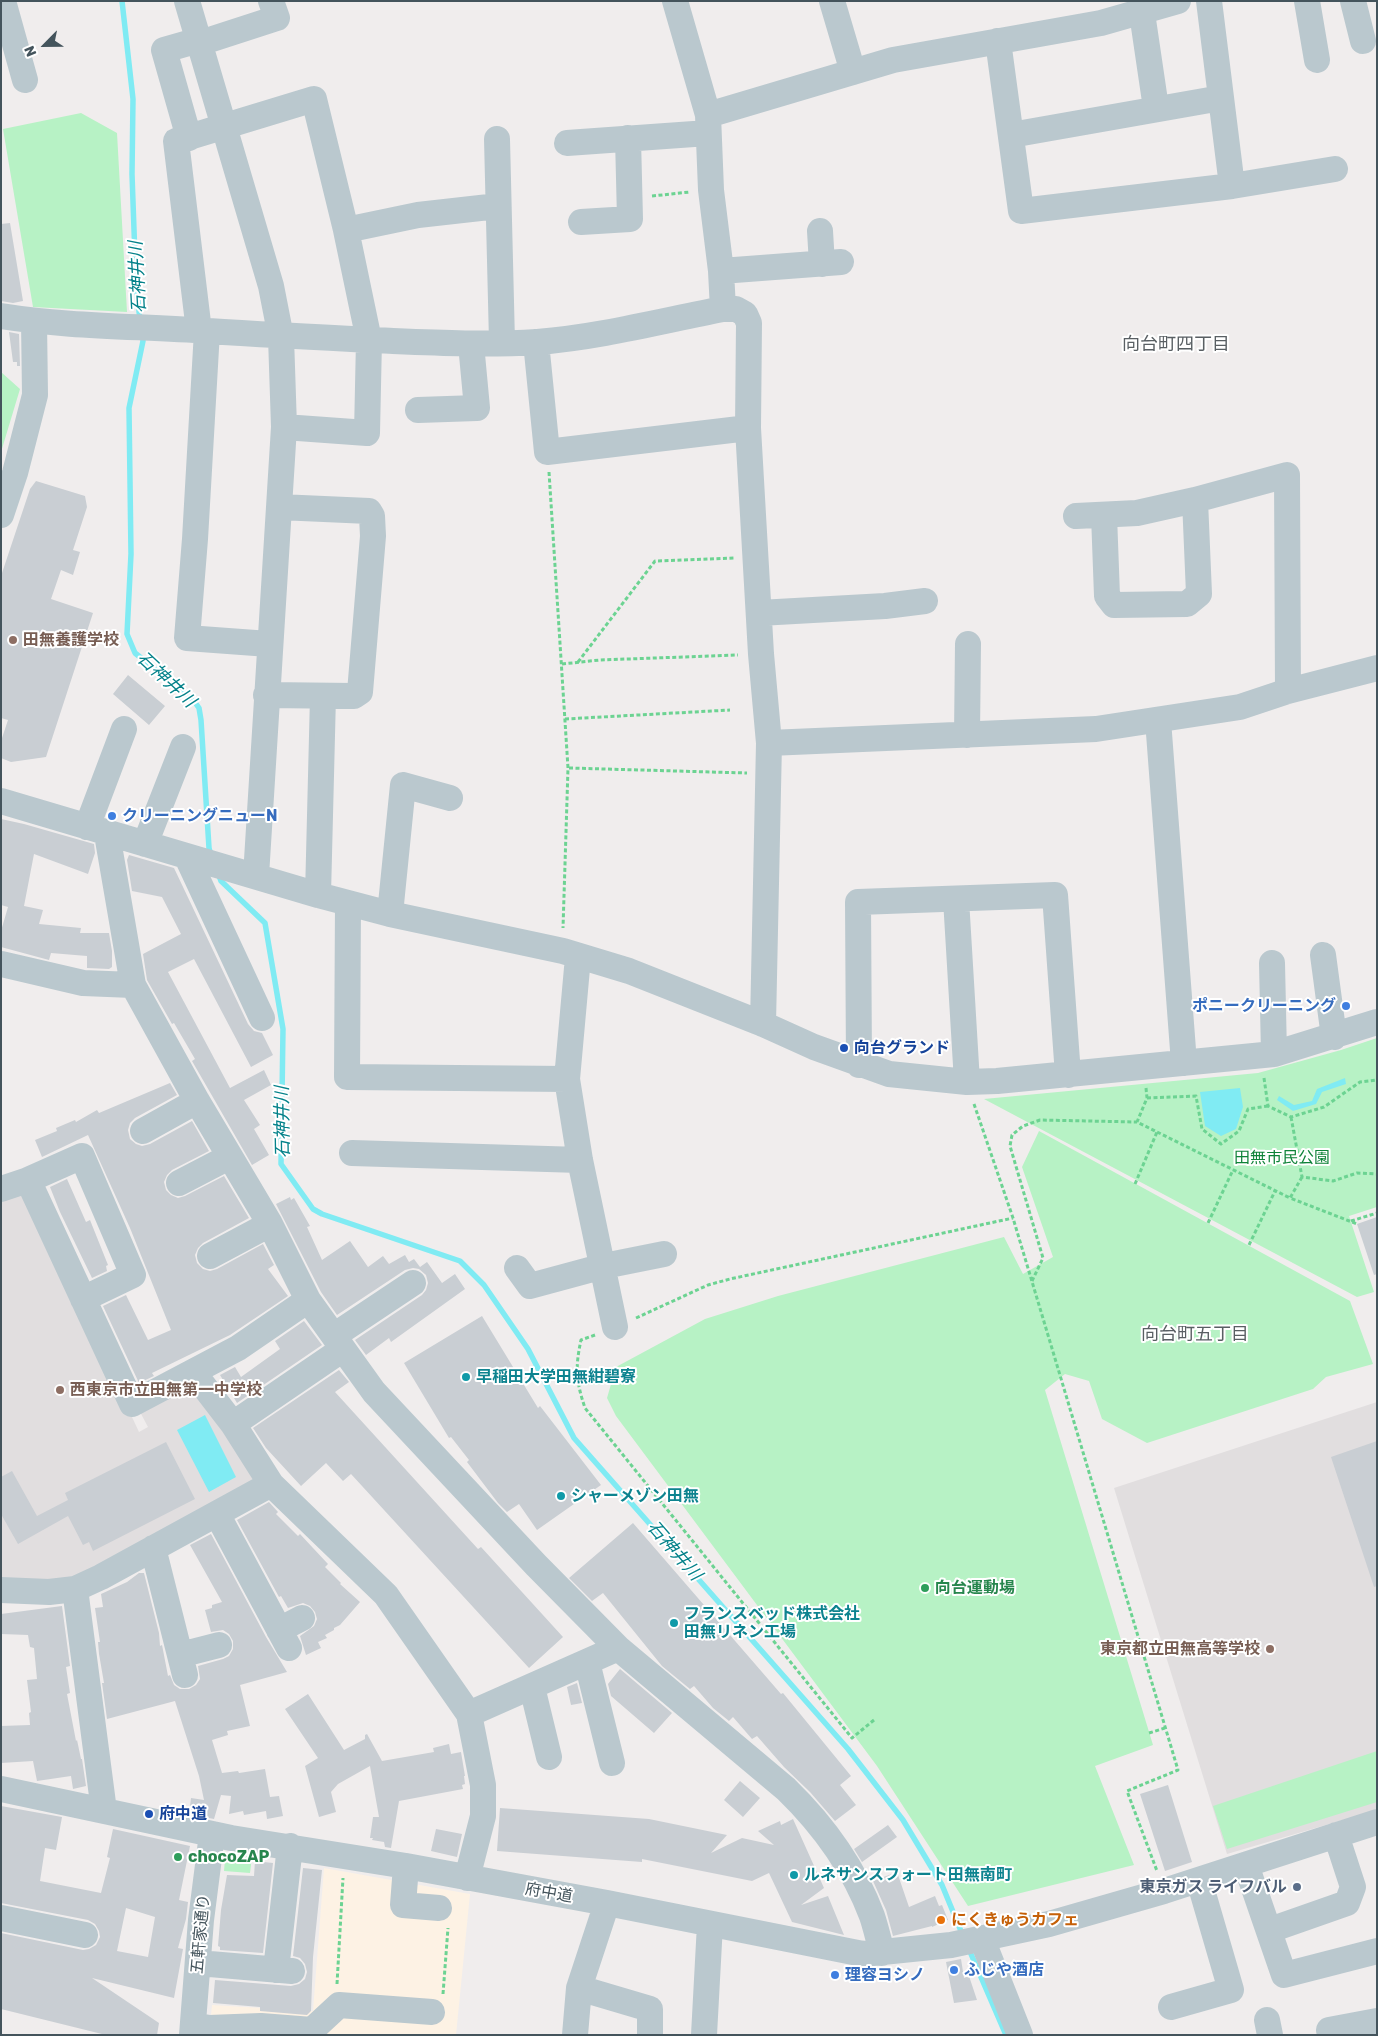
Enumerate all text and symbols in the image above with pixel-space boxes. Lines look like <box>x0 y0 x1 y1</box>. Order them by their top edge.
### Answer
north arrow <box>20 20 70 70</box>
text: N <box>21 43 41 59</box>
water label: 石神井川 <box>125 240 151 314</box>
district label: 向台町四丁目 <box>1122 334 1230 356</box>
place label: 田無養護学校 <box>23 630 119 650</box>
marker: 田無養護学校 <box>7 634 19 646</box>
water label: 石神井川 <box>132 648 200 712</box>
place label: クリーニングニューN <box>122 806 278 826</box>
marker: クリーニングニューN <box>106 810 118 822</box>
place label: ポニークリーニング <box>1192 996 1336 1016</box>
marker: ポニークリーニング <box>1340 1000 1352 1012</box>
place label: 向台グランド <box>854 1038 950 1058</box>
marker: 向台グランド <box>838 1042 850 1054</box>
water label: 石神井川 <box>272 1086 294 1158</box>
park label: 田無市民公園 <box>1234 1148 1330 1168</box>
district label: 向台町五丁目 <box>1141 1324 1249 1346</box>
place label: 早稲田大学田無紺碧寮 <box>476 1367 636 1387</box>
marker: 早稲田大学田無紺碧寮 <box>460 1371 472 1383</box>
place label: 西東京市立田無第一中学校 <box>70 1380 262 1400</box>
marker: 西東京市立田無第一中学校 <box>54 1384 66 1396</box>
place label: シャーメゾン田無 <box>571 1486 699 1506</box>
marker: シャーメゾン田無 <box>555 1490 567 1502</box>
water label: 石神井川 <box>642 1517 706 1585</box>
place label: 向台運動場 <box>935 1578 1015 1598</box>
marker: 向台運動場 <box>919 1582 931 1594</box>
place label: フランスベッド株式会社 田無リネン工場 <box>684 1604 860 1642</box>
marker: フランスベッド株式会社 田無リネン工場 <box>668 1617 680 1629</box>
place label: 東京都立田無高等学校 <box>1100 1639 1260 1659</box>
marker: 東京都立田無高等学校 <box>1264 1643 1276 1655</box>
place label: 府中道 <box>159 1804 207 1824</box>
marker: 府中道 <box>143 1808 155 1820</box>
place label: chocoZAP <box>188 1847 269 1867</box>
marker: chocoZAP <box>172 1851 184 1863</box>
place label: ルネサンスフォート田無南町 <box>804 1865 1012 1885</box>
marker: ルネサンスフォート田無南町 <box>788 1869 800 1881</box>
place label: 東京ガス ライフバル <box>1140 1877 1287 1897</box>
street label: 府中道 <box>524 1879 574 1907</box>
marker: 東京ガス ライフバル <box>1291 1881 1303 1893</box>
street label: 五軒家通り <box>188 1893 214 1975</box>
place label: にくきゅうカフェ <box>951 1910 1079 1930</box>
marker: にくきゅうカフェ <box>935 1914 947 1926</box>
place label: ふじや酒店 <box>964 1960 1044 1980</box>
marker: ふじや酒店 <box>948 1964 960 1976</box>
place label: 理容ヨシノ <box>845 1965 925 1985</box>
marker: 理容ヨシノ <box>829 1969 841 1981</box>

